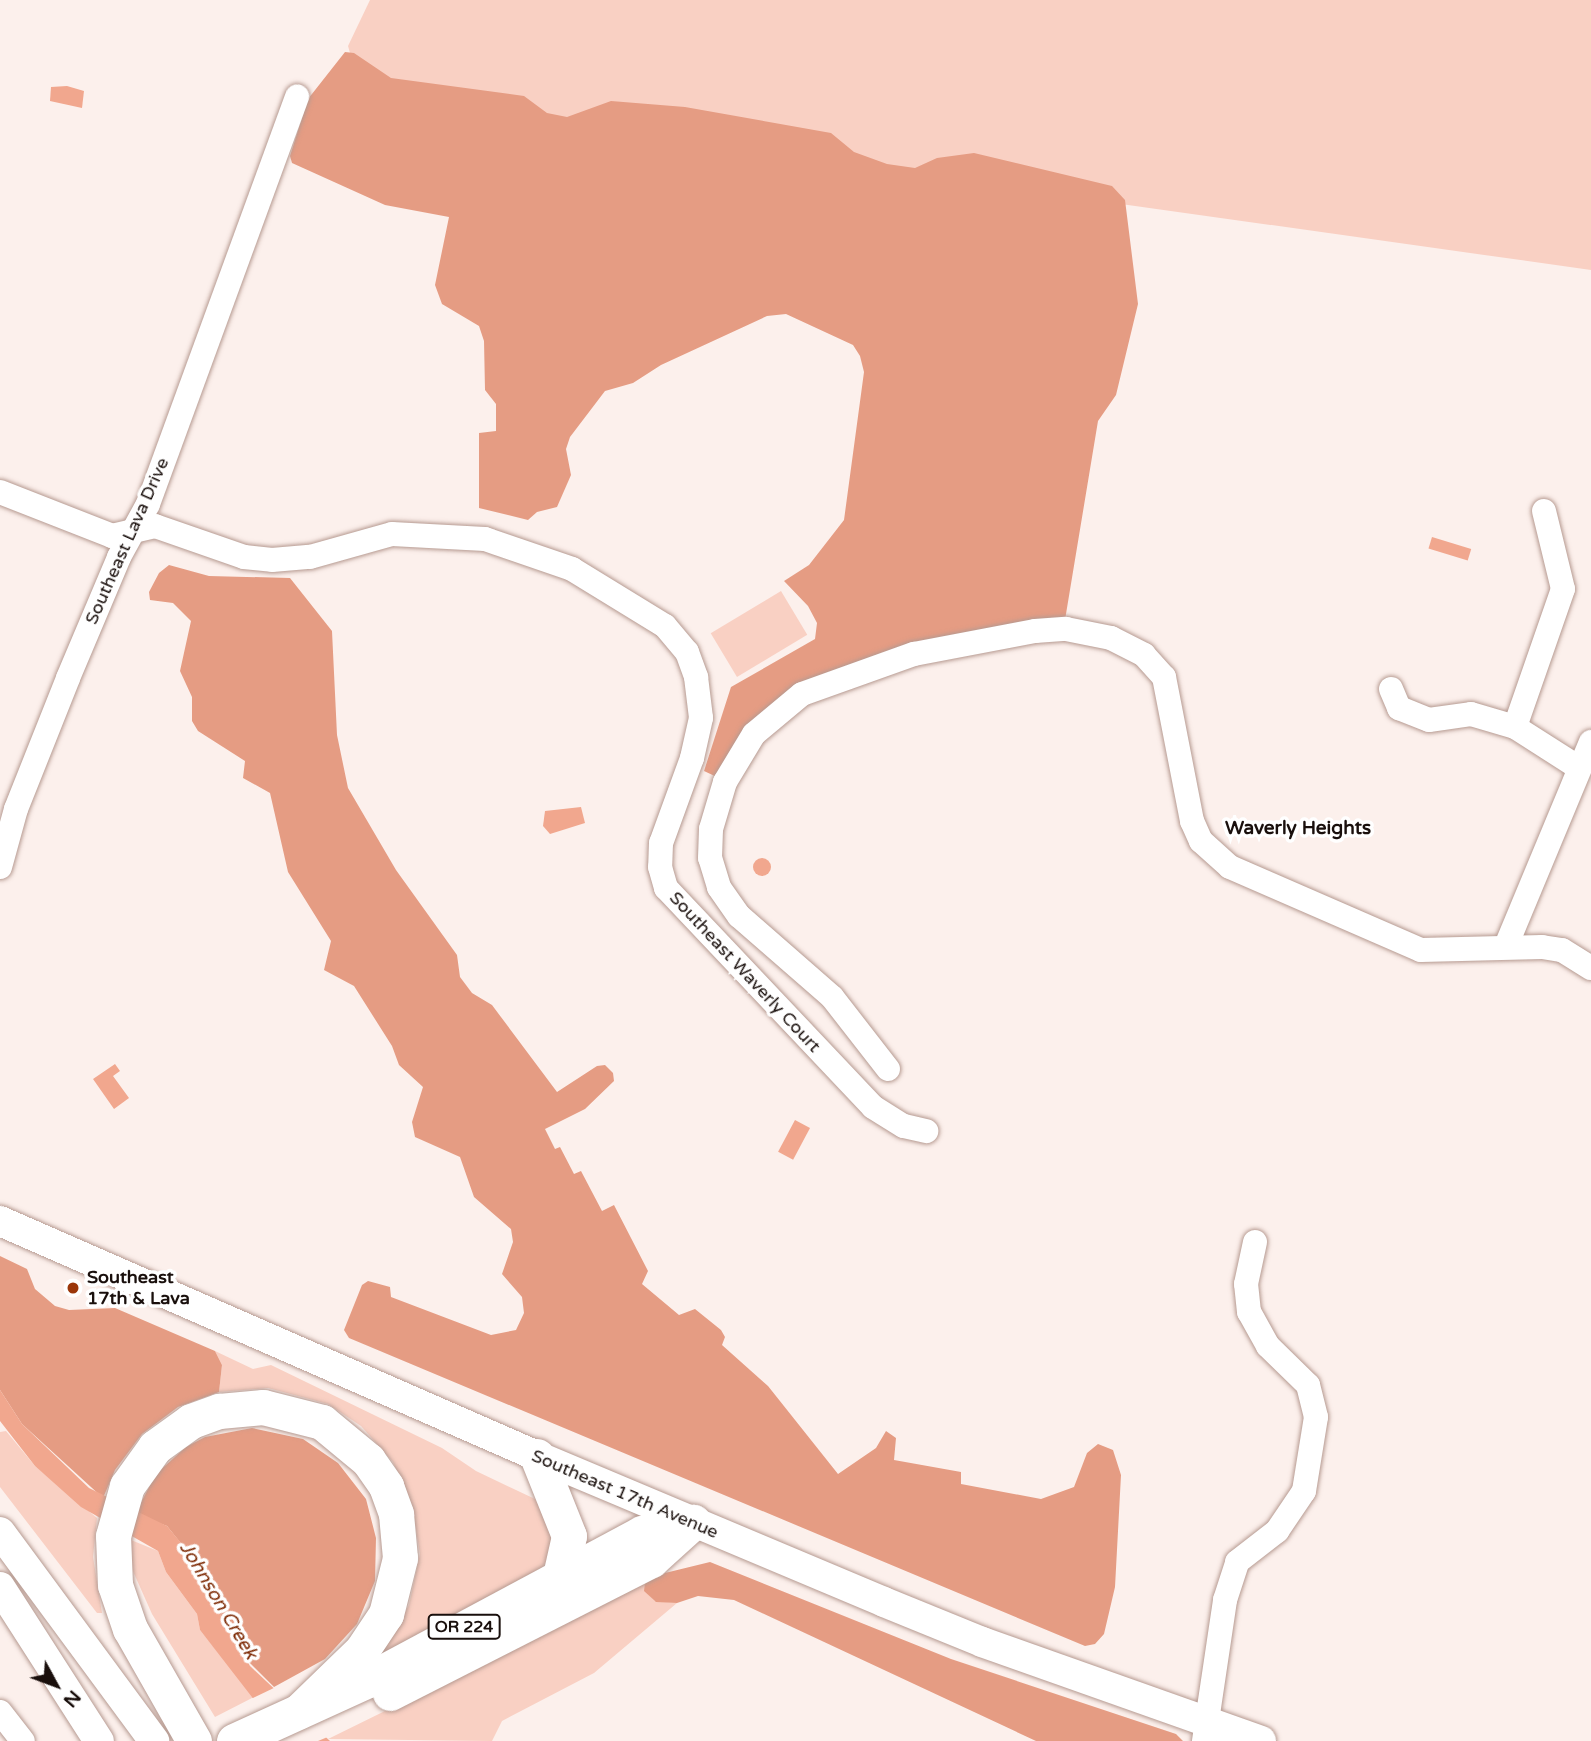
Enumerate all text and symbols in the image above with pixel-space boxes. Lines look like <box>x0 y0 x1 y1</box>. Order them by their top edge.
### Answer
street label: Southeast Lava Drive <box>80 454 174 628</box>
district label: Waverly Heights <box>1225 818 1371 840</box>
street label: Southeast Waverly Court <box>665 887 825 1057</box>
place label: Southeast 17th & Lava <box>87 1267 190 1310</box>
marker: Southeast 17th & Lava <box>65 1280 81 1296</box>
street label: Southeast 17th Avenue <box>528 1445 722 1543</box>
water label: Johnson Creek <box>174 1538 262 1664</box>
road number: OR 224 <box>427 1614 501 1639</box>
north arrow <box>21 1650 91 1720</box>
text: N <box>59 1686 85 1712</box>

